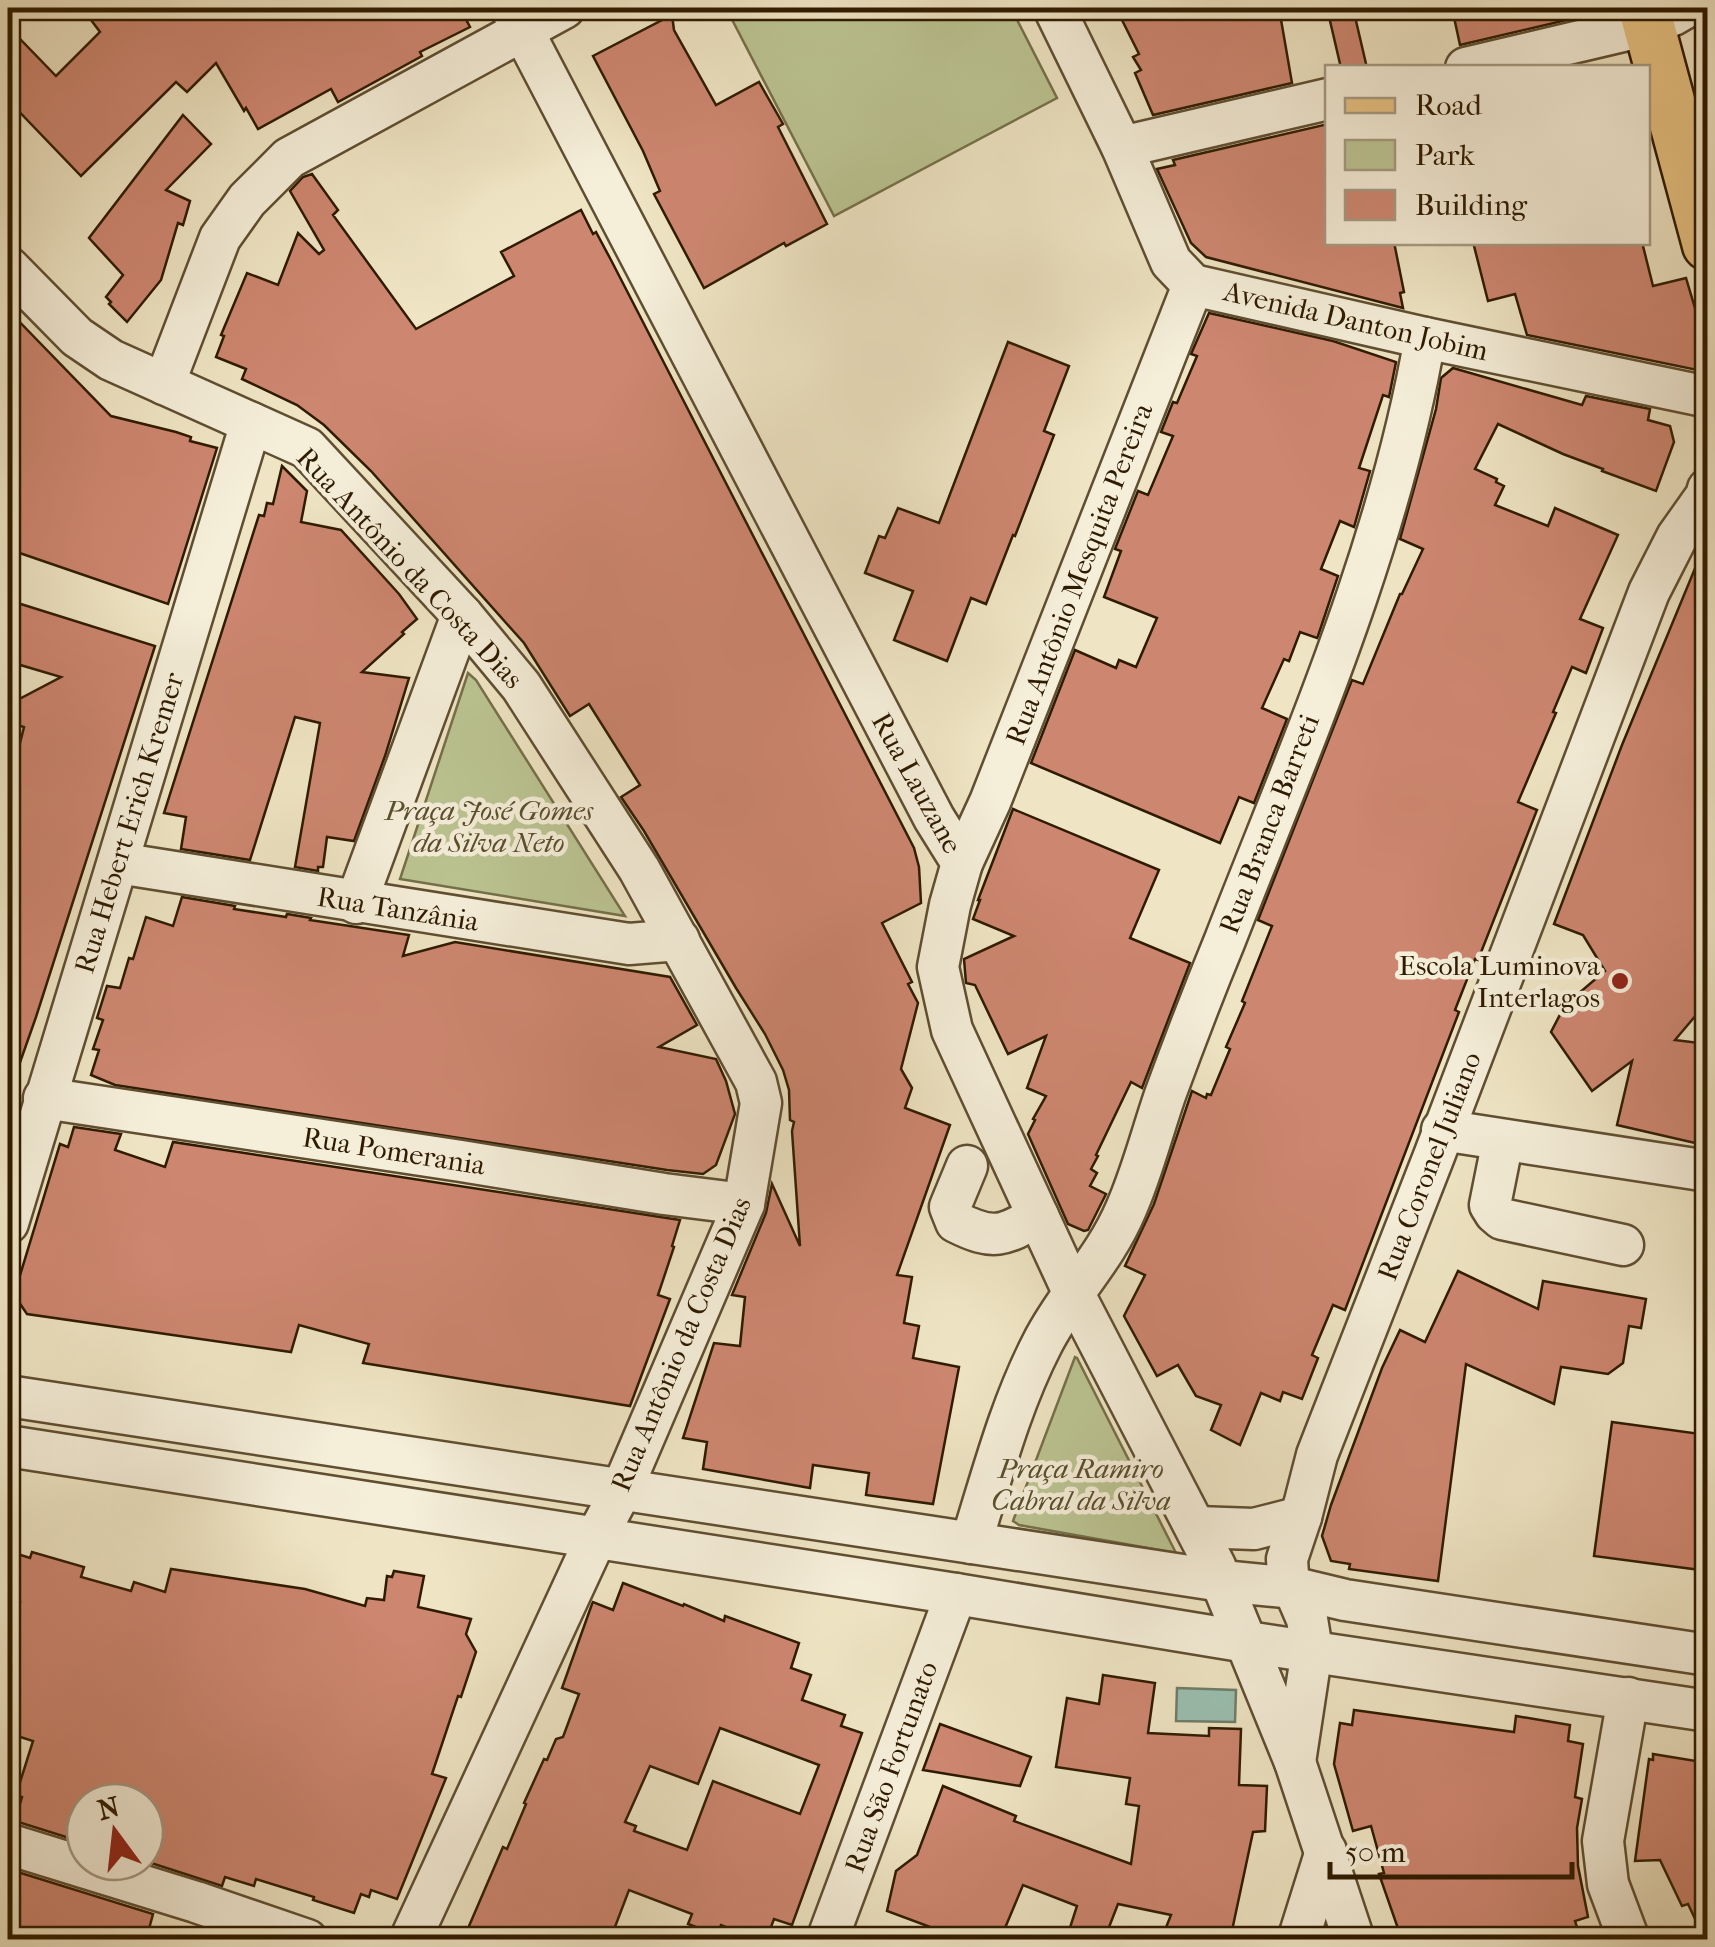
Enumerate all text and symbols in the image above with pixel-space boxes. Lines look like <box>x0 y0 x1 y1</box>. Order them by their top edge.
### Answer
legend <box>1325 65 1650 245</box>
text: Road <box>1415 88 1482 123</box>
text: Park <box>1415 138 1475 173</box>
text: Building <box>1415 188 1528 223</box>
street label: Avenida Danton Jobim <box>1220 274 1492 368</box>
street label: Rua Antônio Mesquita Pereira <box>999 398 1160 749</box>
street label: Rua Antônio da Costa Dias <box>290 441 530 695</box>
street label: Rua Hebert Erich Kremer <box>67 669 191 977</box>
street label: Rua Lauzane <box>865 707 969 859</box>
street label: Rua Branca Barreti <box>1212 710 1326 938</box>
park label: Praça José Gomes da Silva Neto <box>383 794 595 859</box>
street label: Rua Tanzânia <box>315 880 482 938</box>
place label: Escola Luminova Interlagos <box>1399 949 1601 1014</box>
marker: Escola Luminova Interlagos <box>1609 970 1631 992</box>
street label: Rua Coronel Juliano <box>1370 1047 1488 1285</box>
street label: Rua Pomerania <box>300 1120 489 1182</box>
street label: Rua Antônio da Costa Dias <box>604 1192 758 1496</box>
park label: Praça Ramiro Cabral da Silva <box>991 1452 1171 1517</box>
street label: Rua São Fortunato <box>837 1657 945 1877</box>
north arrow <box>65 1782 165 1882</box>
text: N <box>94 1789 124 1827</box>
scale bar <box>1330 1817 1572 1879</box>
text: 50 m <box>1345 1835 1406 1870</box>

